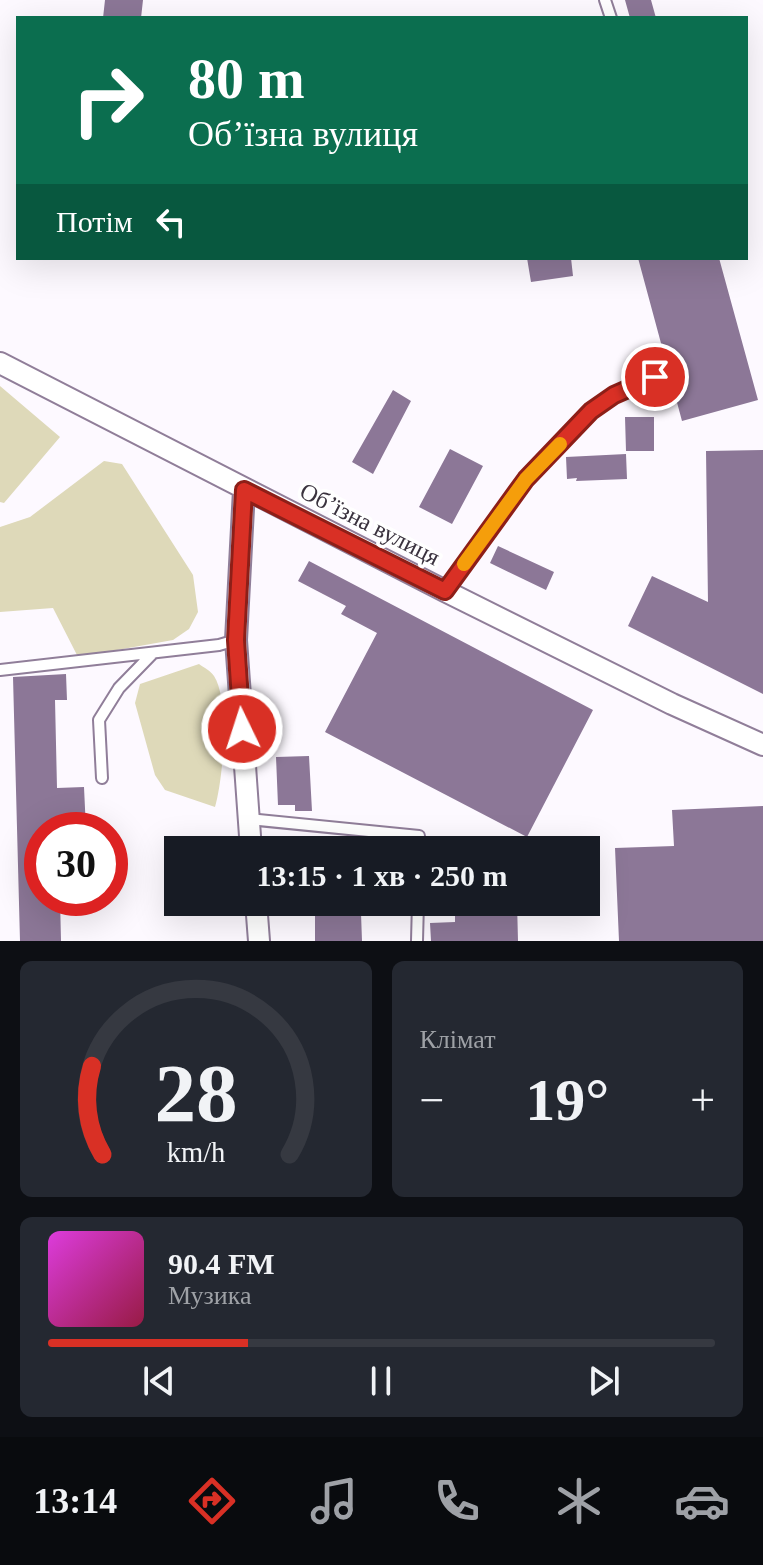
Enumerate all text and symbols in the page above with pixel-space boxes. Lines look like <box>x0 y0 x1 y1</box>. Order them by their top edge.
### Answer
icon: right <box>56 48 160 152</box>
text: 80 m <box>188 48 305 110</box>
text: Обʼїзна вулиця <box>188 114 418 154</box>
icon: left <box>149 200 193 244</box>
text: Потім <box>56 205 133 238</box>
pin <box>621 343 689 411</box>
icon: arrive <box>633 355 677 399</box>
street label: Обʼїзна вулиця <box>296 478 444 570</box>
position arrow <box>200 687 284 771</box>
speed limit sign: 30 <box>24 812 128 916</box>
text: 13:15 · 1 хв · 250 m <box>256 859 508 892</box>
text: Клімат <box>420 1025 496 1054</box>
text: 28 <box>154 1047 237 1139</box>
text: 19° <box>525 1067 609 1133</box>
text: − <box>420 1076 444 1125</box>
text: + <box>690 1076 715 1125</box>
text: km/h <box>166 1137 225 1168</box>
text: 90.4 FM <box>168 1247 275 1280</box>
text: Музика <box>168 1281 251 1310</box>
icon: previous <box>137 1359 181 1403</box>
icon: pause <box>359 1359 403 1403</box>
icon: next <box>582 1359 626 1403</box>
icon: directions <box>184 1473 240 1529</box>
icon: music <box>306 1473 362 1529</box>
icon: phone <box>429 1473 485 1529</box>
icon: climate <box>551 1473 607 1529</box>
icon: car <box>674 1473 730 1529</box>
text: 13:14 <box>33 1481 117 1521</box>

